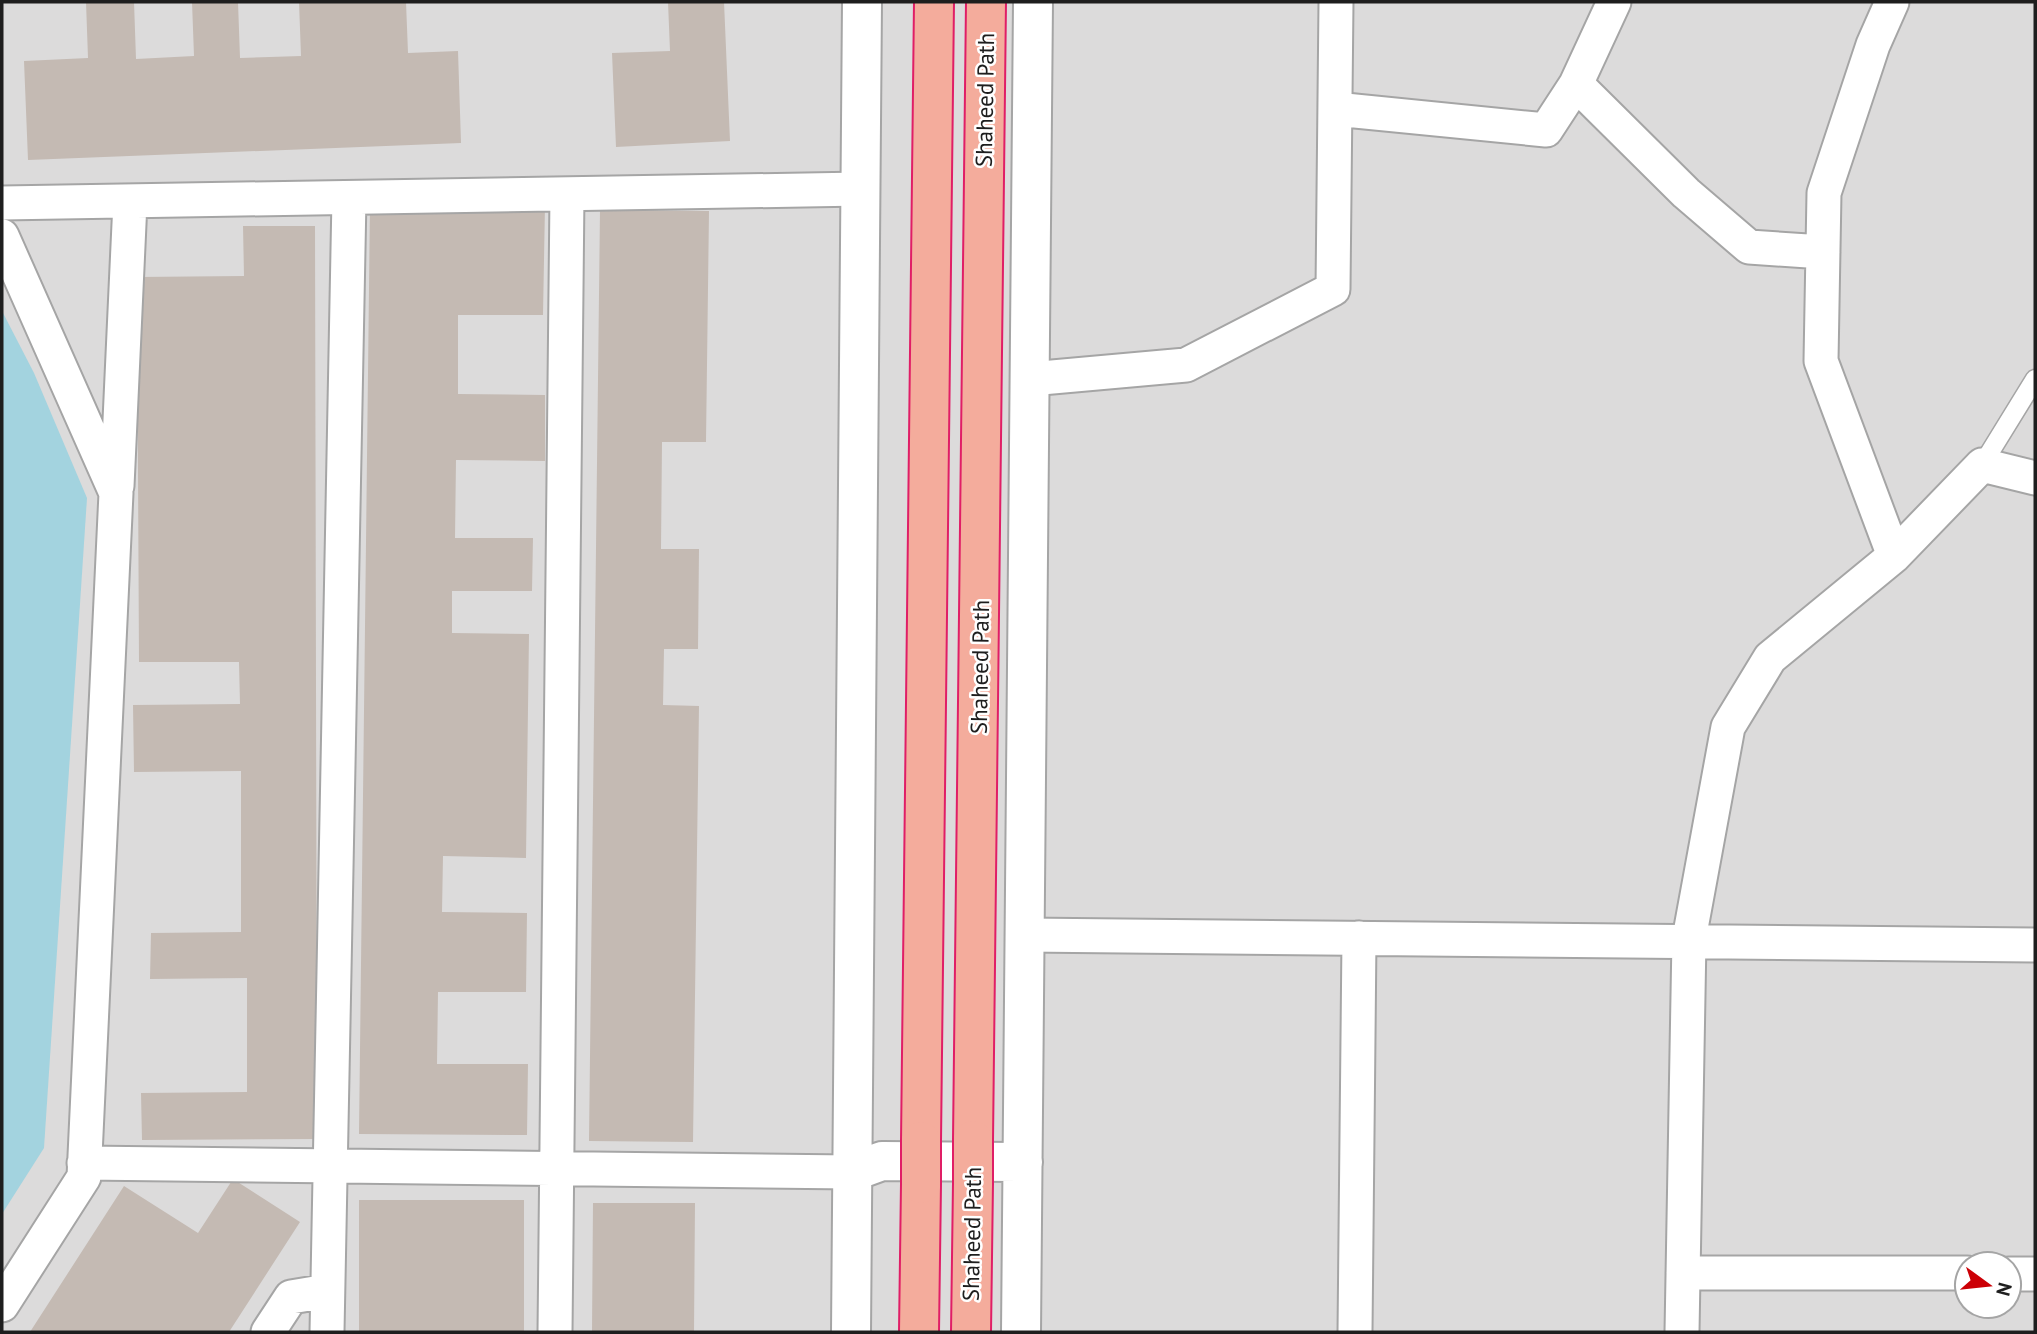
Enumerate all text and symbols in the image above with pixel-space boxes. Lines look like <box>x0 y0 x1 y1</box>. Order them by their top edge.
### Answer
street label: Shaheed Path <box>969 33 1000 167</box>
street label: Shaheed Path <box>964 600 995 734</box>
street label: Shaheed Path <box>956 1167 987 1301</box>
north arrow <box>1953 1250 2023 1320</box>
text: N <box>1991 1280 2018 1299</box>

